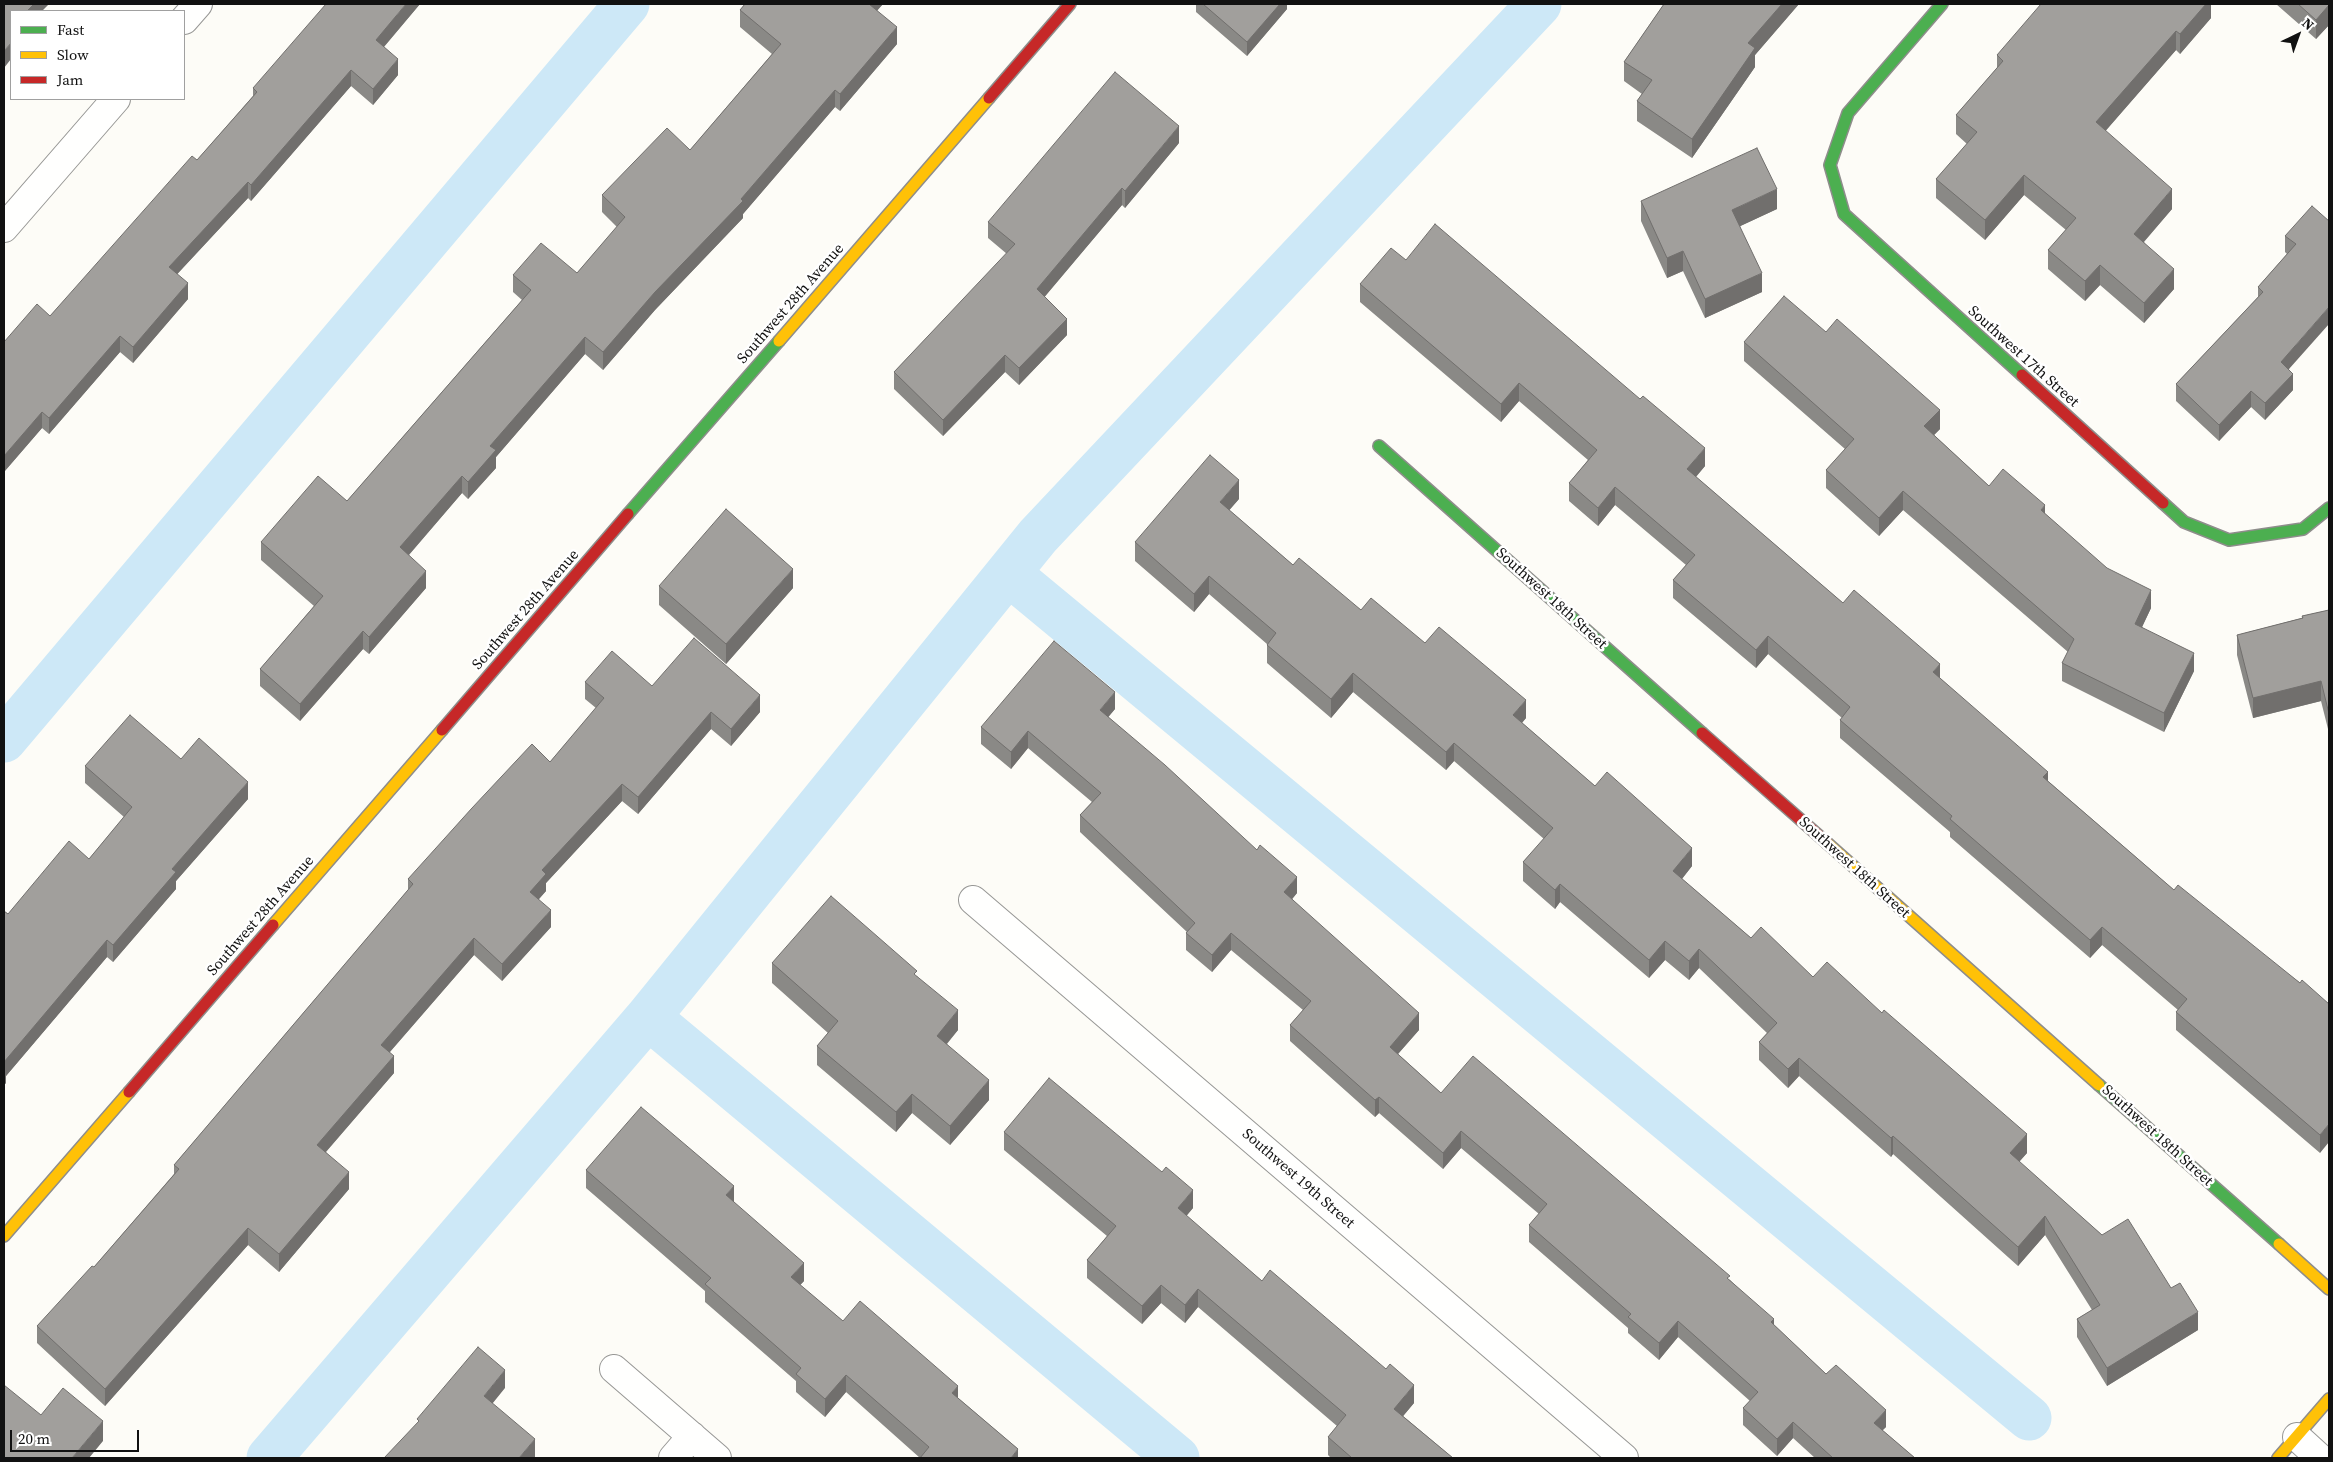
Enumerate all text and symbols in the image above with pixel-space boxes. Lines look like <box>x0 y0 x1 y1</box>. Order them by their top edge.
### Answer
legend <box>10 10 185 100</box>
north arrow <box>2273 10 2323 60</box>
text: N <box>2298 13 2319 35</box>
text: Fast <box>57 19 84 40</box>
text: Slow <box>57 44 89 65</box>
text: Jam <box>57 69 83 90</box>
street label: Southwest 28th Avenue <box>734 240 848 368</box>
street label: Southwest 17th Street <box>1964 303 2082 411</box>
street label: Southwest 18th Street <box>1492 545 1610 653</box>
street label: Southwest 28th Avenue <box>469 546 583 674</box>
street label: Southwest 18th Street <box>1795 814 1913 922</box>
street label: Southwest 28th Avenue <box>204 852 318 980</box>
street label: Southwest 18th Street <box>2098 1082 2216 1190</box>
street label: Southwest 19th Street <box>1238 1125 1358 1233</box>
scale bar <box>12 1420 141 1452</box>
text: 20 m <box>18 1428 50 1449</box>

